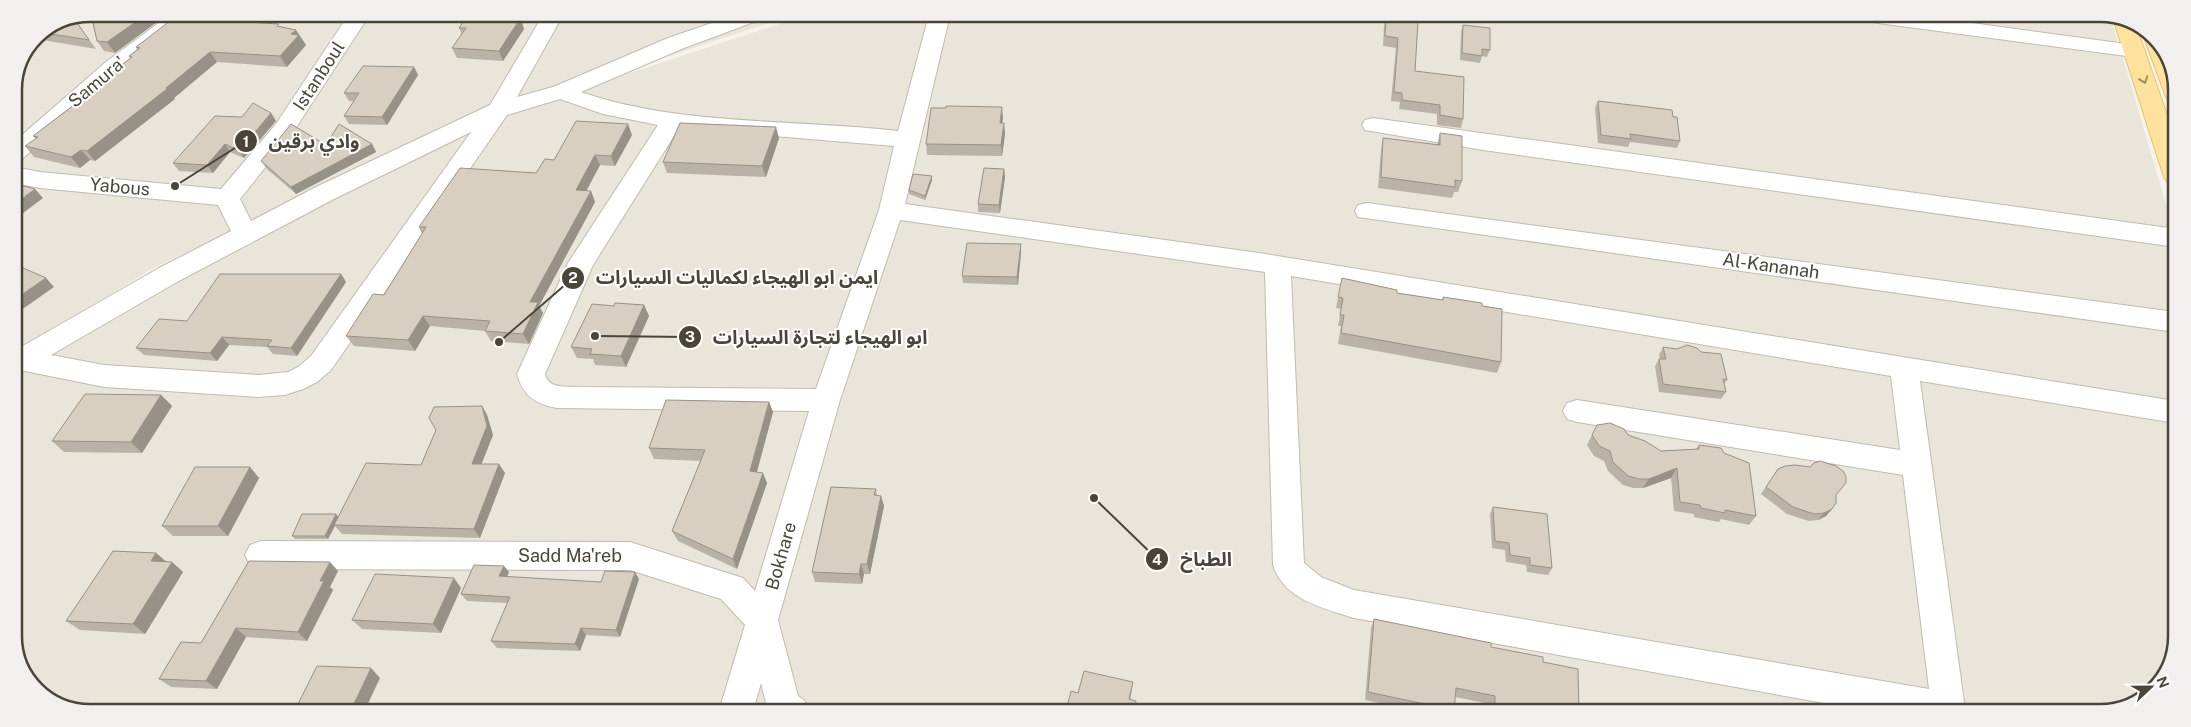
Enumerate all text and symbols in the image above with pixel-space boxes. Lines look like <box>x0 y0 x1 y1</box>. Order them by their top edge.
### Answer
street label: Istanboul <box>288 37 349 114</box>
street label: Samura' <box>64 52 130 112</box>
one-way arrow <box>2138 76 2148 84</box>
callout: وادي برقين <box>234 124 370 158</box>
text: وادي برقين <box>268 130 360 156</box>
text: 1 <box>243 133 249 150</box>
street label: Yabous <box>89 173 151 200</box>
street label: Al-Kananah <box>1721 248 1821 283</box>
callout: ايمن ابو الهيجاء لكماليات السيارات <box>561 261 888 295</box>
text: ايمن ابو الهيجاء لكماليات السيارات <box>596 266 878 289</box>
text: 2 <box>568 269 578 286</box>
callout: ابو الهيجاء لتجارة السيارات <box>678 320 937 354</box>
text: ابو الهيجاء لتجارة السيارات <box>713 326 927 349</box>
text: 3 <box>685 328 695 345</box>
street label: Bokhare <box>761 519 800 592</box>
callout: الطباخ <box>1145 542 1242 576</box>
street label: Sadd Ma'reb <box>518 545 622 566</box>
text: الطباخ <box>1180 548 1232 573</box>
text: 4 <box>1152 551 1162 568</box>
north arrow <box>2126 662 2176 712</box>
text: N <box>2154 674 2173 690</box>

